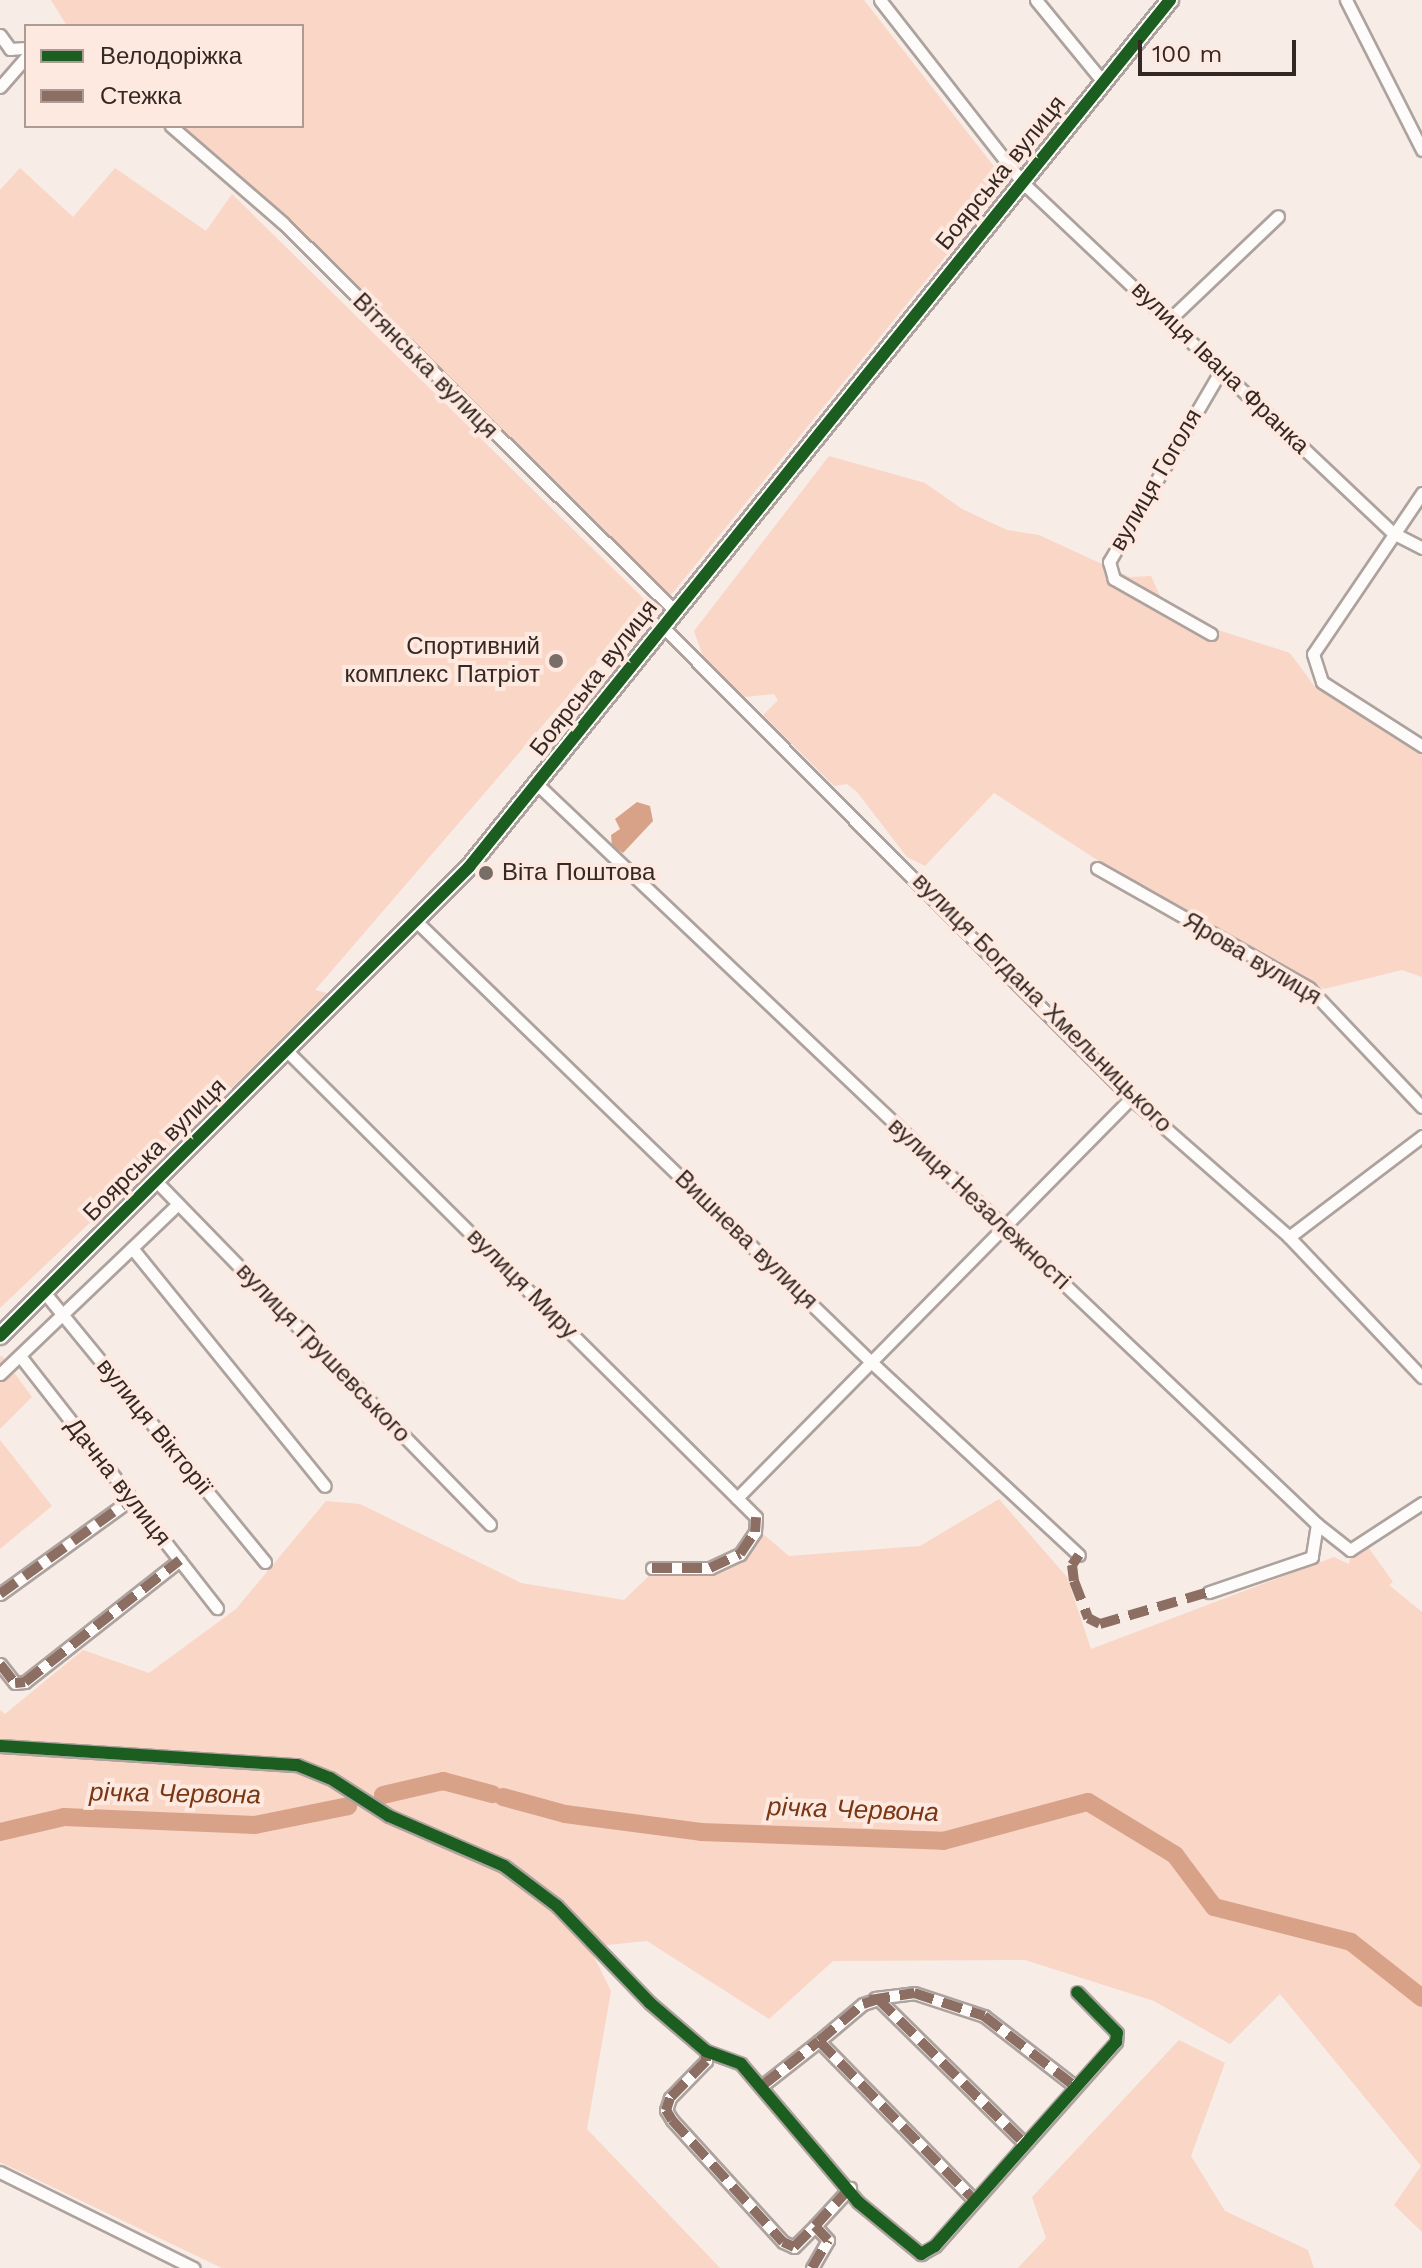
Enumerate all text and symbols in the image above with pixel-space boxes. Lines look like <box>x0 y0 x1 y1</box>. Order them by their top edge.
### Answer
legend <box>24 24 304 128</box>
scale bar <box>1142 24 1300 74</box>
text: 100 m <box>1152 40 1222 68</box>
text: Велодоріжка <box>100 42 242 70</box>
text: Стежка <box>100 82 182 110</box>
street label: Боярська вулиця <box>930 90 1072 256</box>
street label: вулиця Івана Франка <box>1125 276 1315 460</box>
street label: Вітянська вулиця <box>346 287 504 445</box>
street label: вулиця Гоголя <box>1104 404 1208 556</box>
street label: Боярська вулиця <box>524 594 664 762</box>
place label: Спортивний комплекс Патріот <box>345 633 540 689</box>
marker: Спортивний комплекс Патріот <box>547 652 565 670</box>
place label: Віта Поштова <box>502 859 655 887</box>
marker: Віта Поштова <box>477 864 495 882</box>
street label: вулиця Богдана Хмельницького <box>906 867 1178 1139</box>
street label: Ярова вулиця <box>1178 907 1326 1011</box>
street label: Боярська вулиця <box>78 1073 232 1227</box>
street label: вулиця Незалежності <box>882 1112 1076 1296</box>
street label: Вишнева вулиця <box>669 1165 823 1315</box>
street label: вулиця Миру <box>461 1223 583 1345</box>
street label: вулиця Грушевського <box>230 1257 416 1449</box>
street label: вулиця Вікторії <box>90 1353 218 1501</box>
street label: Дачна вулиця <box>59 1412 177 1552</box>
water label: річка Червона <box>89 1777 261 1811</box>
water label: річка Червона <box>767 1791 939 1829</box>

